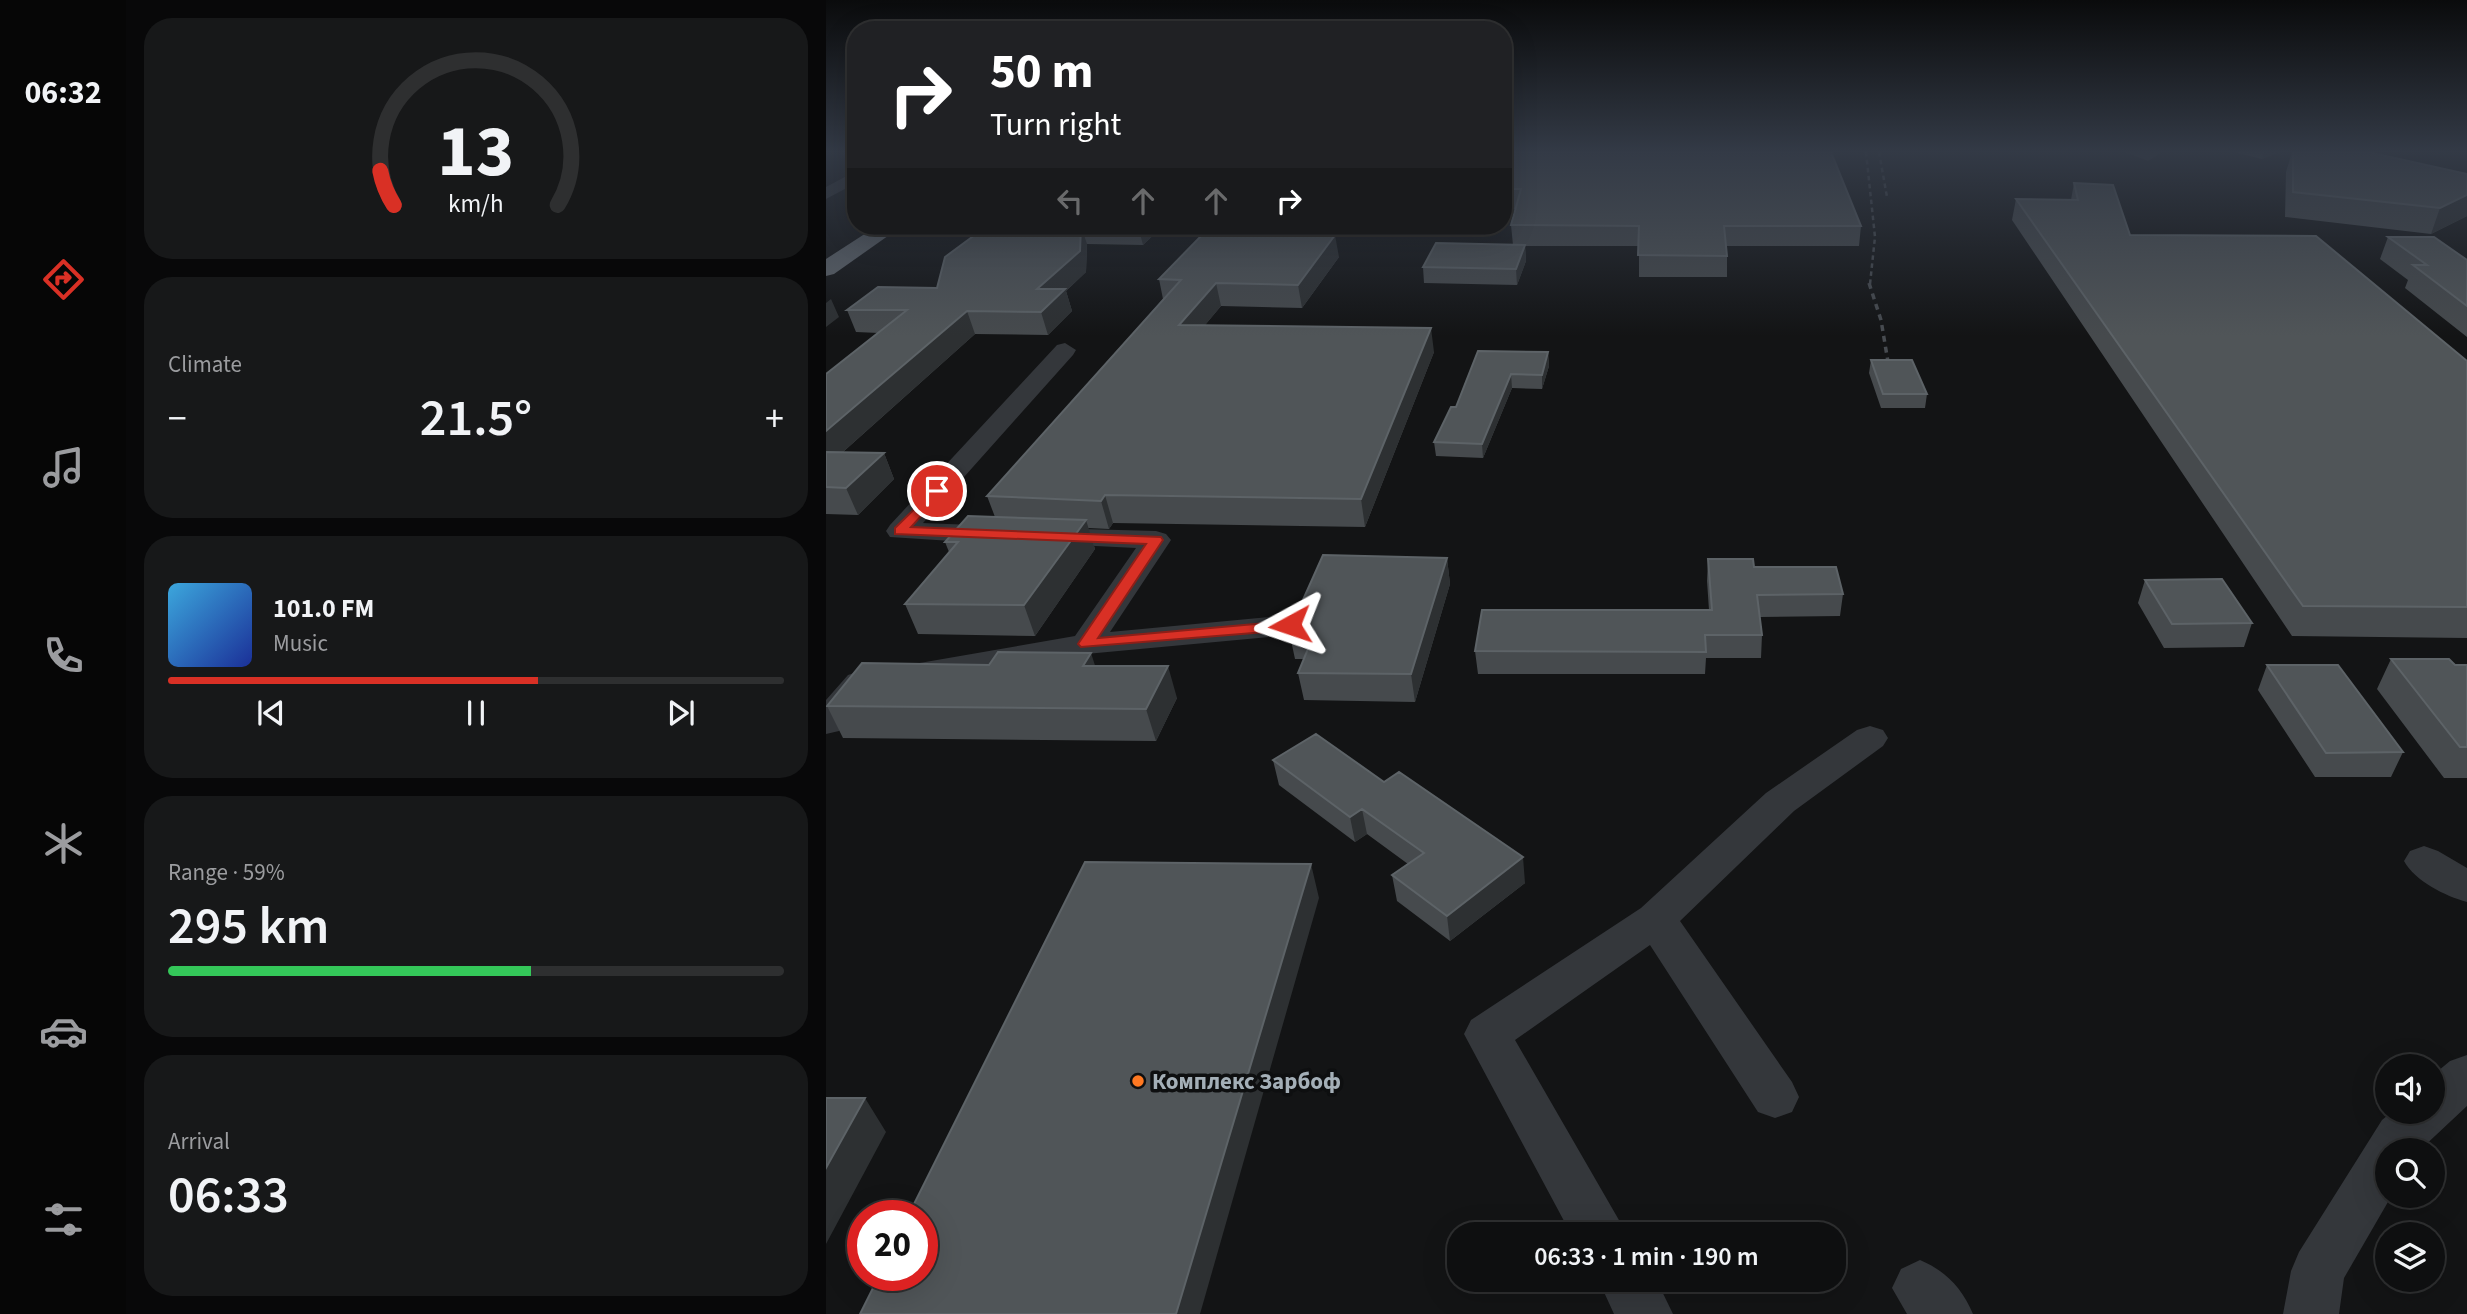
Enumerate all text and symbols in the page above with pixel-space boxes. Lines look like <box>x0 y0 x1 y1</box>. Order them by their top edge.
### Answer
text: 50 m <box>990 37 1094 107</box>
icon: right <box>875 49 966 140</box>
text: 06:32 <box>24 70 102 116</box>
text: 13 <box>438 100 514 204</box>
text: Turn right <box>990 102 1121 148</box>
icon: left <box>1051 182 1089 220</box>
icon: ahead <box>1124 182 1162 220</box>
icon: ahead <box>1197 182 1235 220</box>
icon: right <box>1270 182 1308 220</box>
text: km/h <box>448 185 504 221</box>
icon: directions <box>39 255 88 304</box>
text: Climate <box>168 348 242 381</box>
text: 21.5° <box>420 382 532 456</box>
text: − <box>168 392 187 446</box>
text: + <box>765 392 784 446</box>
icon: music <box>39 443 88 492</box>
pin <box>907 461 967 521</box>
icon: arrive <box>918 472 956 510</box>
position arrow <box>1253 588 1327 662</box>
text: 101.0 FM <box>273 590 374 627</box>
text: Music <box>273 627 328 660</box>
icon: phone <box>39 631 88 680</box>
icon: previous <box>252 694 290 732</box>
icon: pause <box>457 694 495 732</box>
icon: next <box>662 694 700 732</box>
icon: climate <box>39 819 88 868</box>
text: Range · 59% <box>168 856 285 889</box>
text: 295 km <box>168 890 329 964</box>
icon: car <box>39 1007 88 1056</box>
map controls <box>2375 1054 2445 1292</box>
button: sound <box>2375 1054 2445 1124</box>
place label: Комплекс Зарбоф <box>1152 1065 1341 1098</box>
marker: Комплекс Зарбоф <box>1130 1073 1146 1089</box>
text: Arrival <box>168 1125 230 1158</box>
button: search <box>2375 1138 2445 1208</box>
text: 06:33 <box>168 1159 289 1233</box>
icon: filters <box>39 1195 88 1244</box>
speed limit sign: 20 <box>847 1200 938 1291</box>
button: layers <box>2375 1222 2445 1292</box>
text: 06:33 · 1 min · 190 m <box>1534 1238 1759 1275</box>

